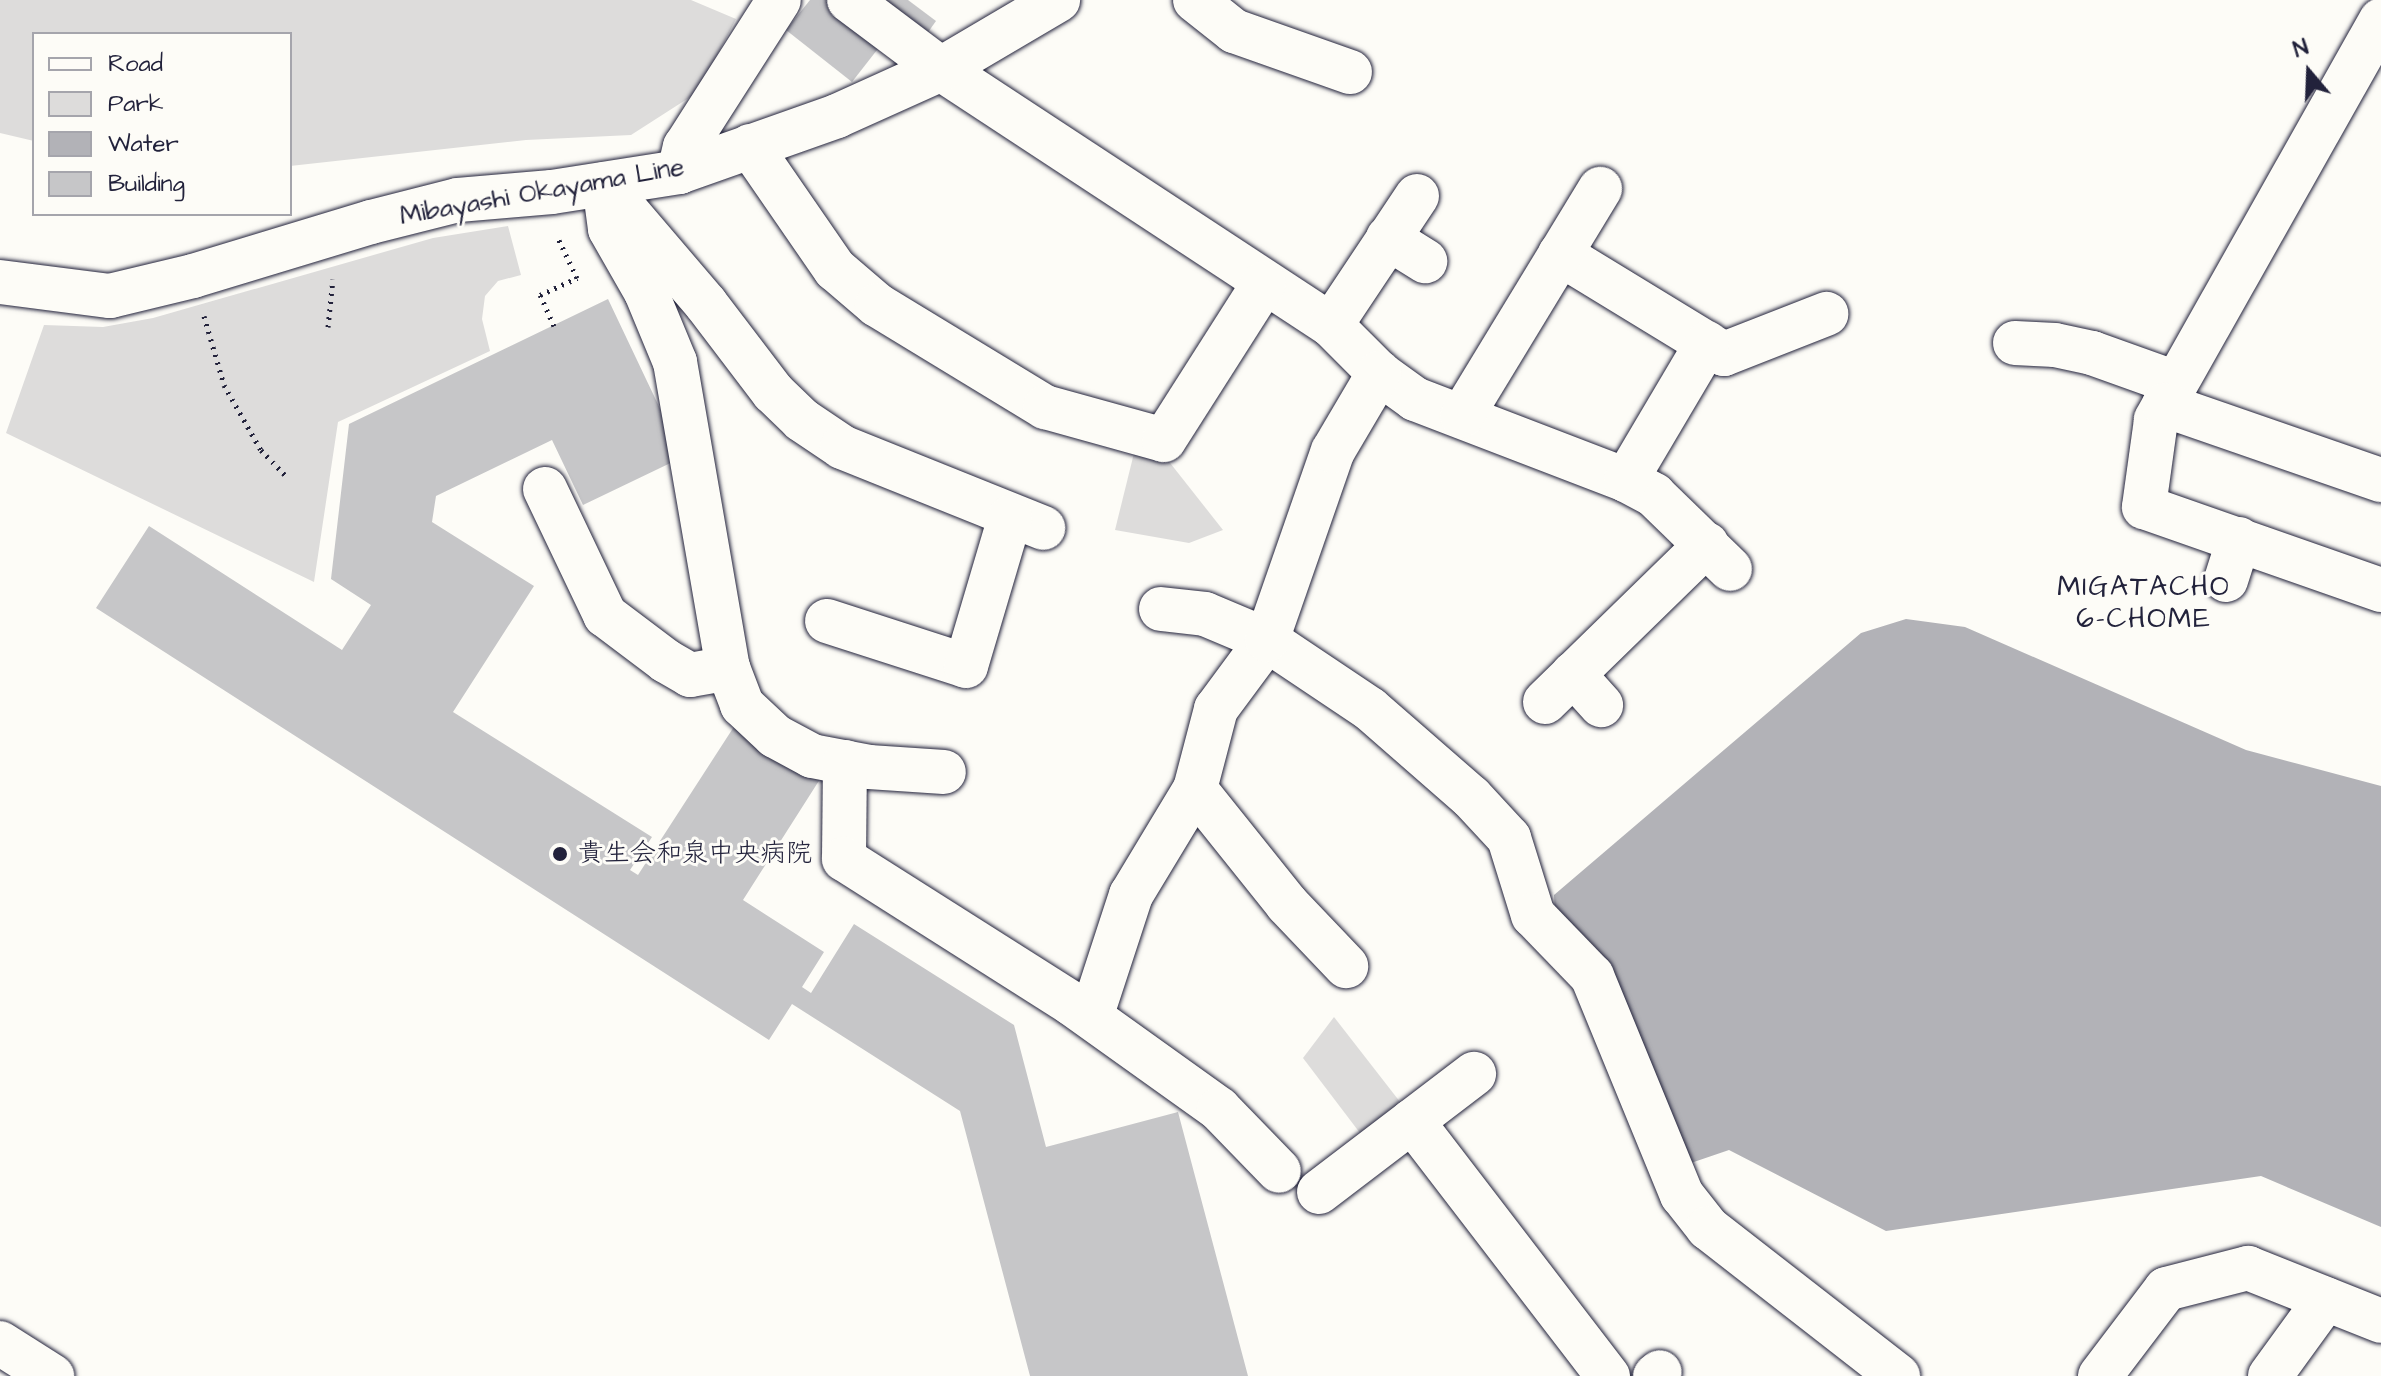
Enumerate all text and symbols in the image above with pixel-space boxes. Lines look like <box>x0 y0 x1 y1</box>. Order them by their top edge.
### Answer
legend <box>32 32 292 216</box>
north arrow <box>2269 32 2349 112</box>
text: N <box>2289 32 2313 66</box>
text: Road <box>108 47 163 81</box>
text: Park <box>108 87 164 121</box>
text: Water <box>108 127 179 161</box>
street label: Mibayashi Okayama Line <box>397 152 687 232</box>
text: Building <box>108 167 185 201</box>
district label: MIGATACHO 6-CHOME <box>2057 570 2231 636</box>
place label: 貴生会和泉中央病院 <box>578 838 812 870</box>
marker: 貴生会和泉中央病院 <box>549 843 571 865</box>

